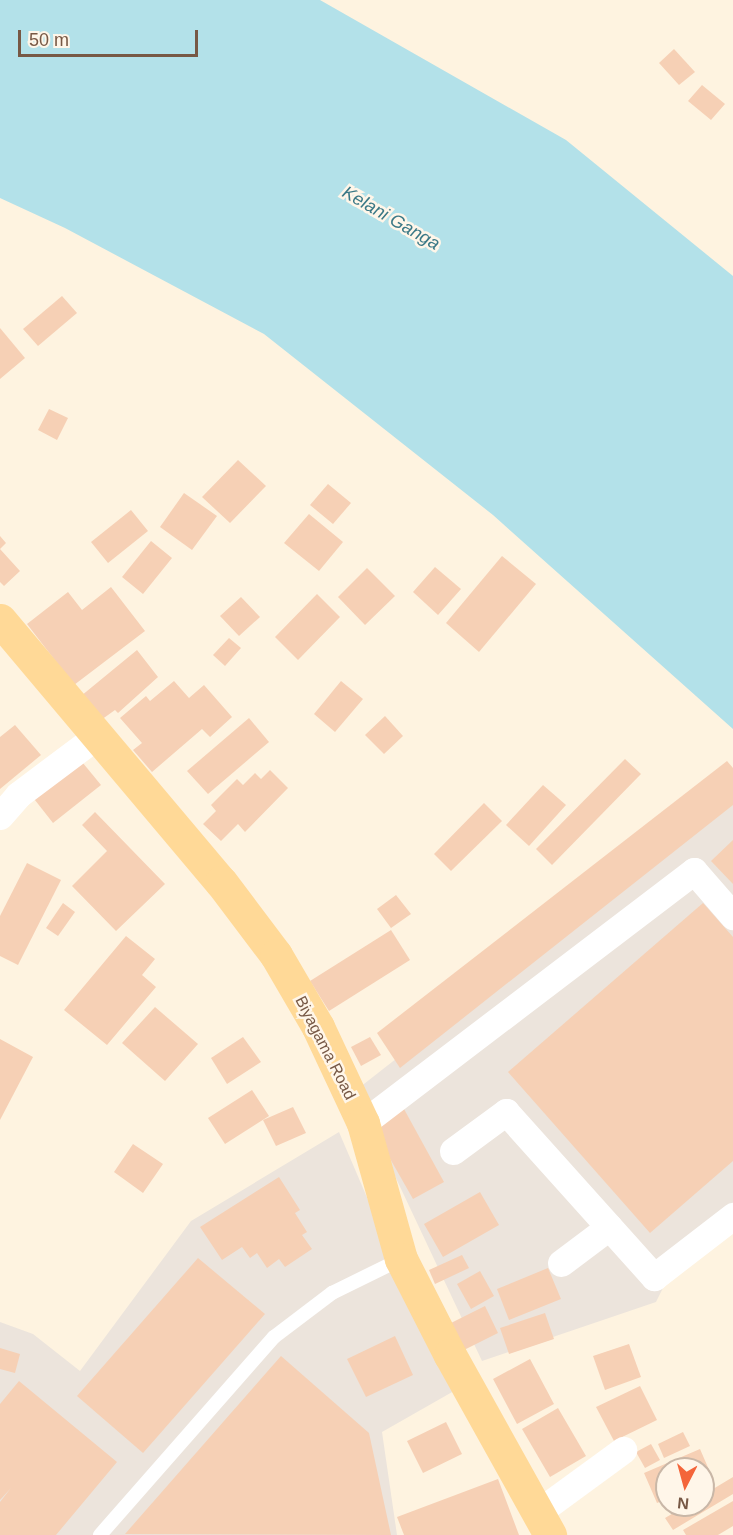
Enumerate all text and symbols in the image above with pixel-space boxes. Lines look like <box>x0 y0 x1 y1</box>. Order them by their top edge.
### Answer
scale bar <box>21 18 201 56</box>
text: 50 m <box>29 30 69 50</box>
water label: Kelani Ganga <box>338 181 444 255</box>
street label: Biyagama Road <box>291 993 359 1103</box>
north arrow <box>655 1457 715 1517</box>
text: N <box>677 1494 690 1512</box>

